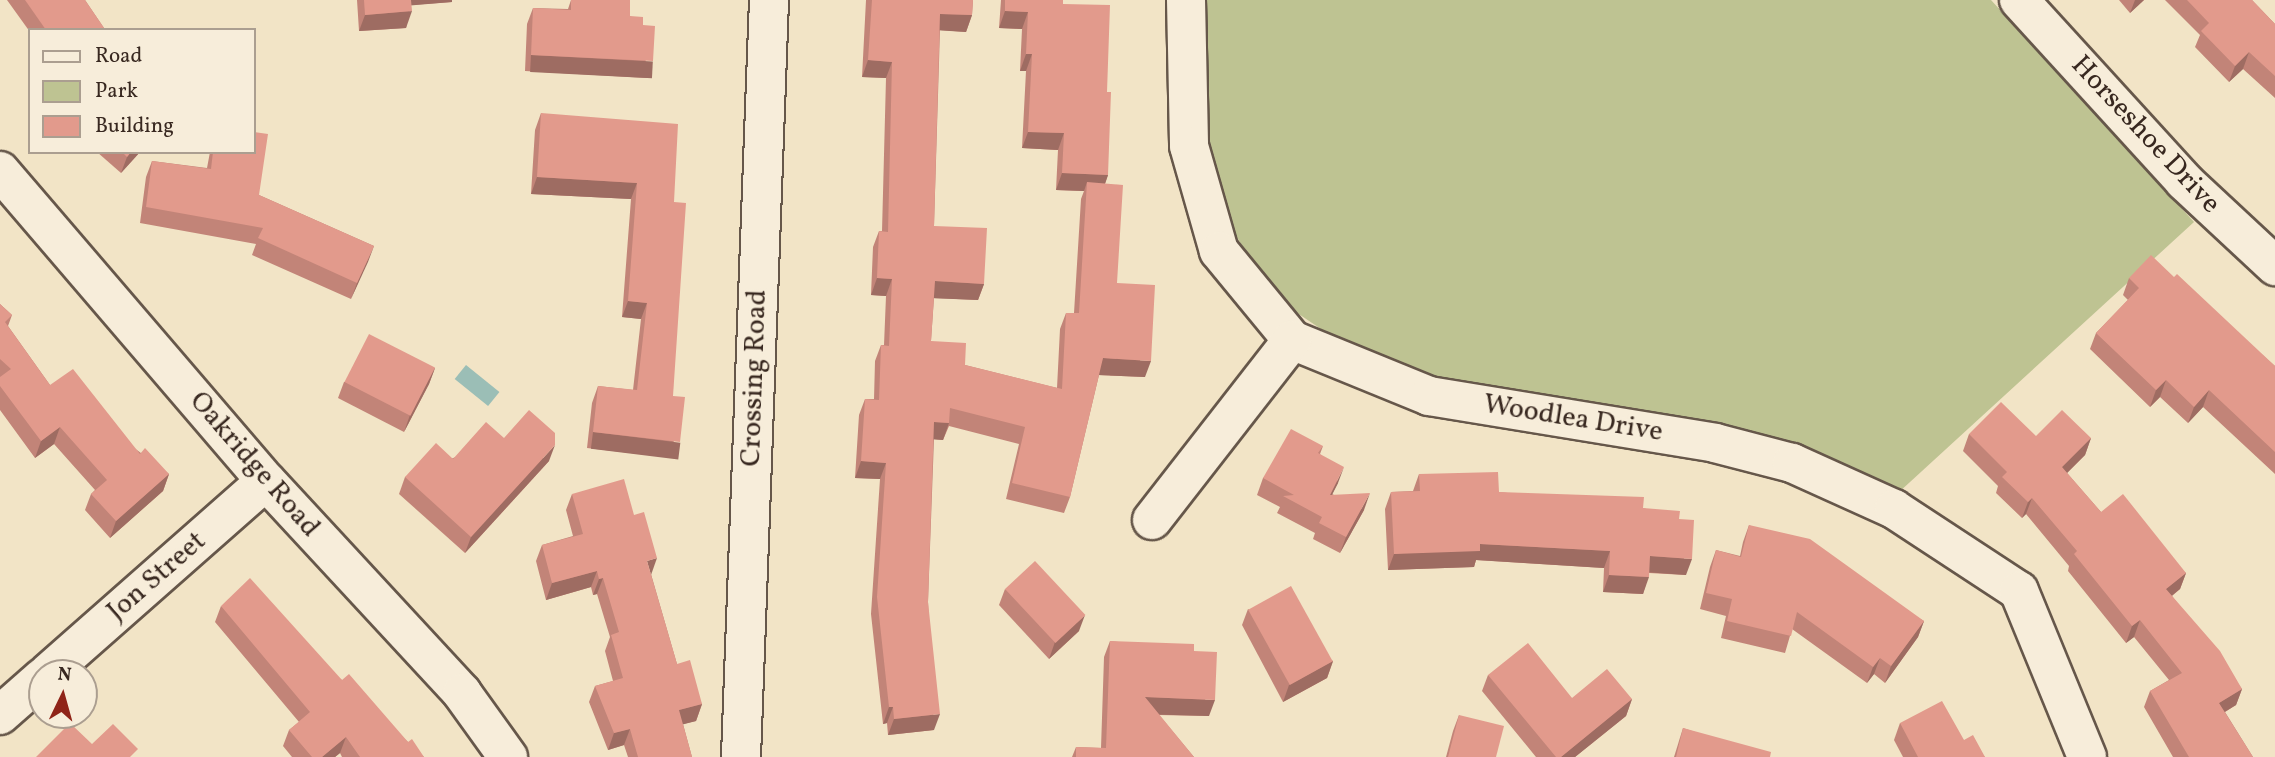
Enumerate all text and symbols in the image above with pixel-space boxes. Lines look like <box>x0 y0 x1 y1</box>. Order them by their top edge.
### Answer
legend <box>28 28 256 154</box>
text: Road <box>95 42 142 71</box>
street label: Horseshoe Drive <box>2063 49 2227 221</box>
text: Park <box>95 77 138 106</box>
text: Building <box>95 112 174 141</box>
street label: Crossing Road <box>735 289 775 467</box>
street label: Oakridge Road <box>182 385 326 545</box>
street label: Woodlea Drive <box>1481 388 1665 450</box>
street label: Jon Street <box>101 525 213 629</box>
north arrow <box>28 659 98 729</box>
text: N <box>57 662 73 689</box>

